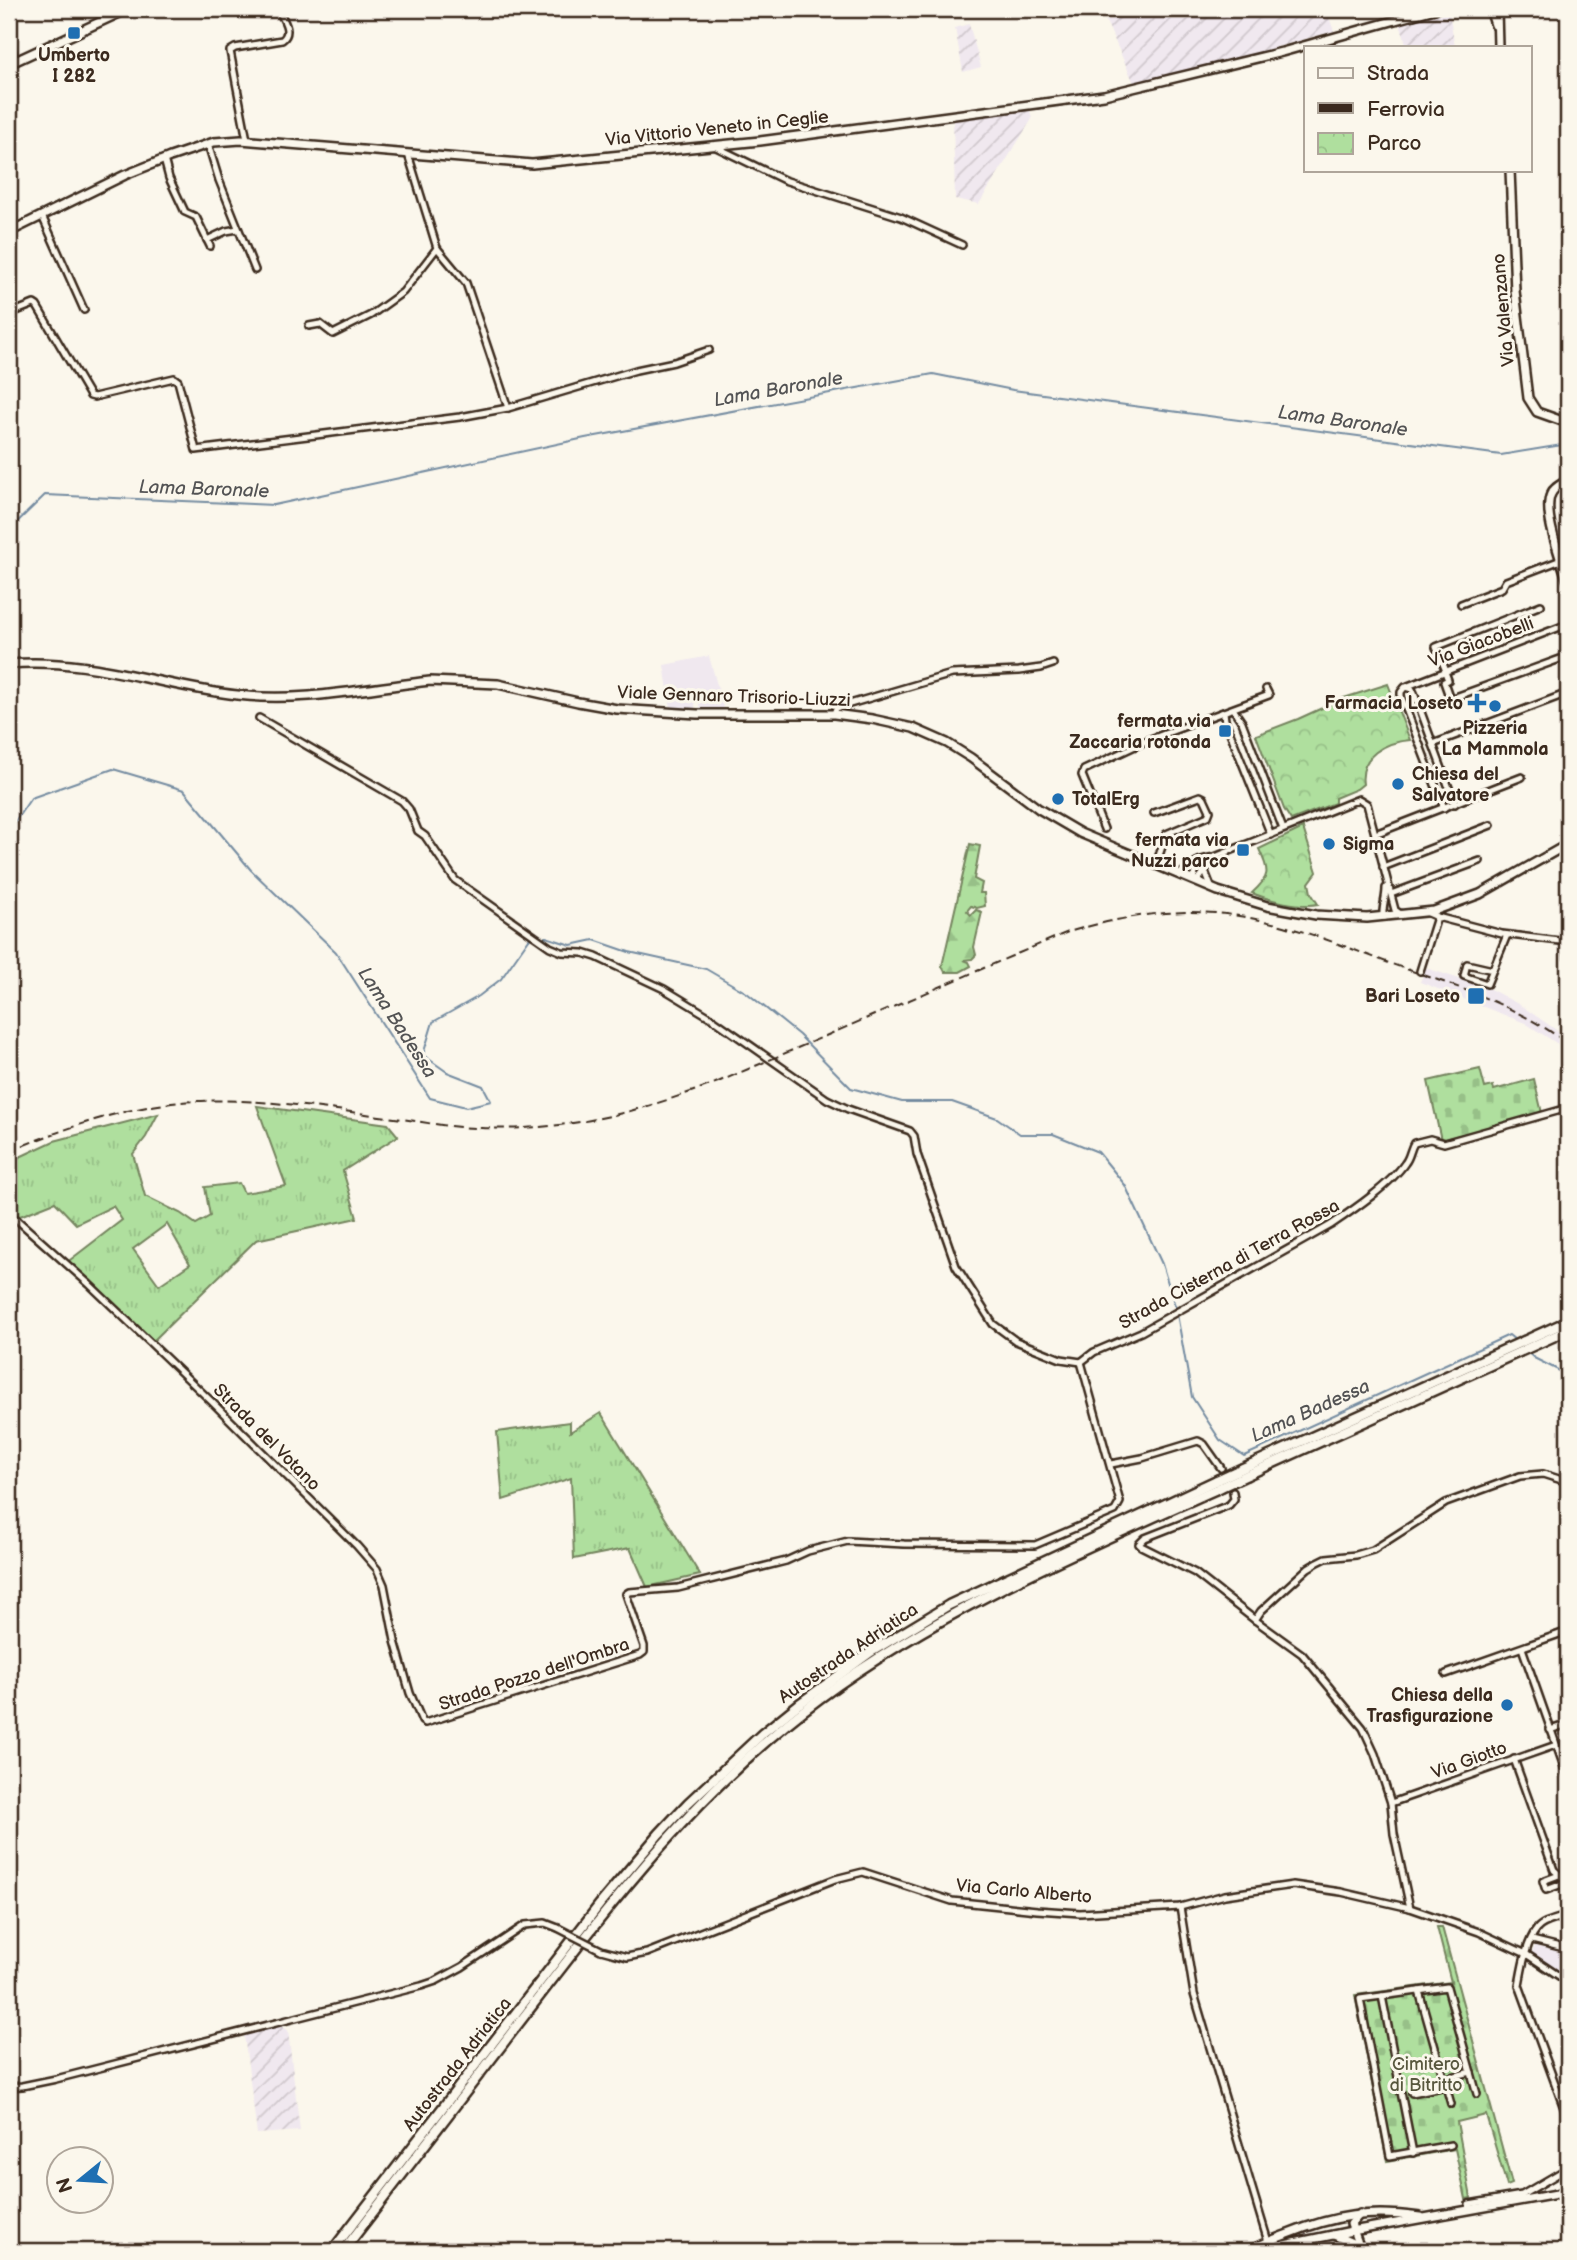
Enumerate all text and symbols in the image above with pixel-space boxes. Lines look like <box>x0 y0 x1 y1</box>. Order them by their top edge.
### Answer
marker: Umberto I 282 <box>66 25 82 41</box>
place label: Umberto I 282 <box>38 45 110 87</box>
legend <box>1304 46 1532 172</box>
text: Strada <box>1367 61 1429 86</box>
text: Ferrovia <box>1367 97 1445 122</box>
street label: Via Vittorio Veneto in Ceglie <box>604 106 830 151</box>
text: Parco <box>1367 131 1422 156</box>
street label: Via Valenzano <box>1488 253 1519 367</box>
water label: Lama Baronale <box>712 367 845 412</box>
water label: Lama Baronale <box>1276 401 1409 442</box>
water label: Lama Baronale <box>138 476 270 503</box>
street label: Via Giacobelli <box>1426 613 1537 672</box>
street label: Viale Gennaro Trisorio-Liuzzi <box>617 682 851 711</box>
place label: Farmacia Loseto <box>1324 693 1463 714</box>
marker: Farmacia Loseto <box>1469 695 1485 711</box>
marker: Pizzeria La Mammola <box>1487 698 1503 714</box>
place label: fermata via Zaccaria rotonda <box>1069 711 1211 753</box>
place label: Pizzeria La Mammola <box>1442 718 1548 760</box>
marker: fermata via Zaccaria rotonda <box>1217 723 1233 739</box>
place label: Chiesa del Salvatore <box>1412 764 1499 806</box>
marker: Chiesa del Salvatore <box>1390 776 1406 792</box>
place label: TotalErg <box>1072 789 1140 810</box>
marker: TotalErg <box>1050 791 1066 807</box>
place label: fermata via Nuzzi parco <box>1131 830 1229 872</box>
place label: Sigma <box>1343 834 1394 855</box>
marker: Sigma <box>1321 836 1337 852</box>
marker: fermata via Nuzzi parco <box>1235 842 1251 858</box>
water label: Lama Badessa <box>352 963 441 1083</box>
place label: Bari Loseto <box>1365 986 1460 1007</box>
marker: Bari Loseto <box>1466 986 1486 1006</box>
street label: Strada Cisterna di Terra Rossa <box>1115 1195 1343 1334</box>
water label: Lama Badessa <box>1248 1375 1374 1448</box>
street label: Strada del Votano <box>209 1379 325 1495</box>
street label: Autostrada Adriatica <box>775 1599 922 1708</box>
street label: Strada Pozzo dell'Ombra <box>436 1634 632 1715</box>
place label: Chiesa della Trasfigurazione <box>1366 1685 1493 1727</box>
marker: Chiesa della Trasfigurazione <box>1499 1697 1515 1713</box>
street label: Via Giotto <box>1429 1737 1510 1784</box>
street label: Via Carlo Alberto <box>955 1875 1093 1908</box>
street label: Autostrada Adriatica <box>399 1993 516 2135</box>
park label: Cimitero di Bitritto <box>1390 2054 1462 2096</box>
north arrow <box>46 2144 116 2214</box>
text: N <box>52 2174 78 2195</box>

